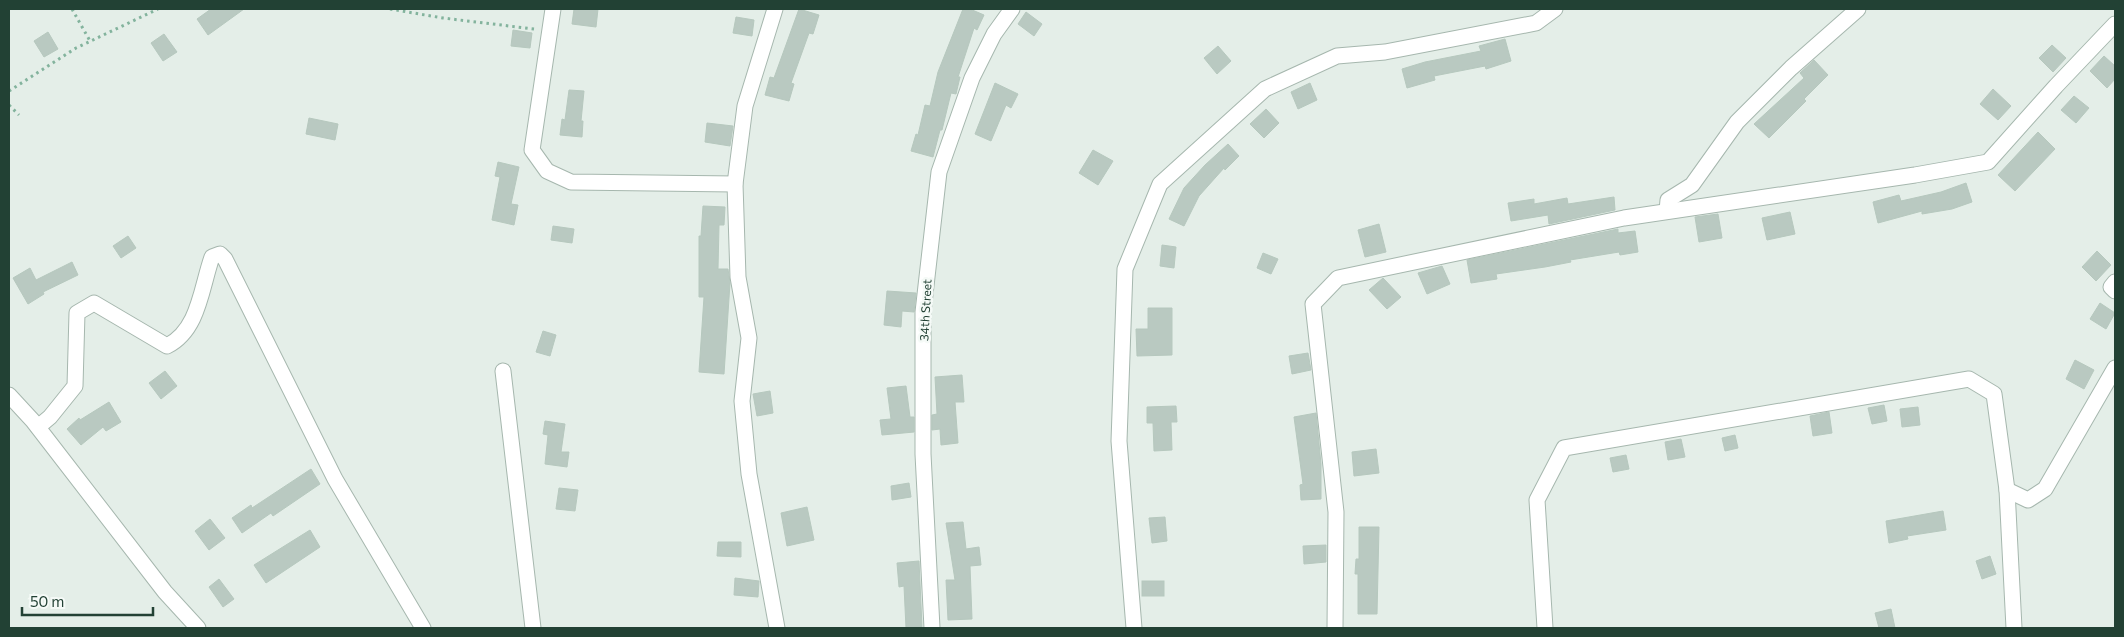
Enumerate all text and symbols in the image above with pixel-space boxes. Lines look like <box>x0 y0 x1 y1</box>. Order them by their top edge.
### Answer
street label: 34th Street <box>916 279 934 341</box>
scale bar <box>22 584 154 616</box>
text: 50 m <box>30 592 64 610</box>

